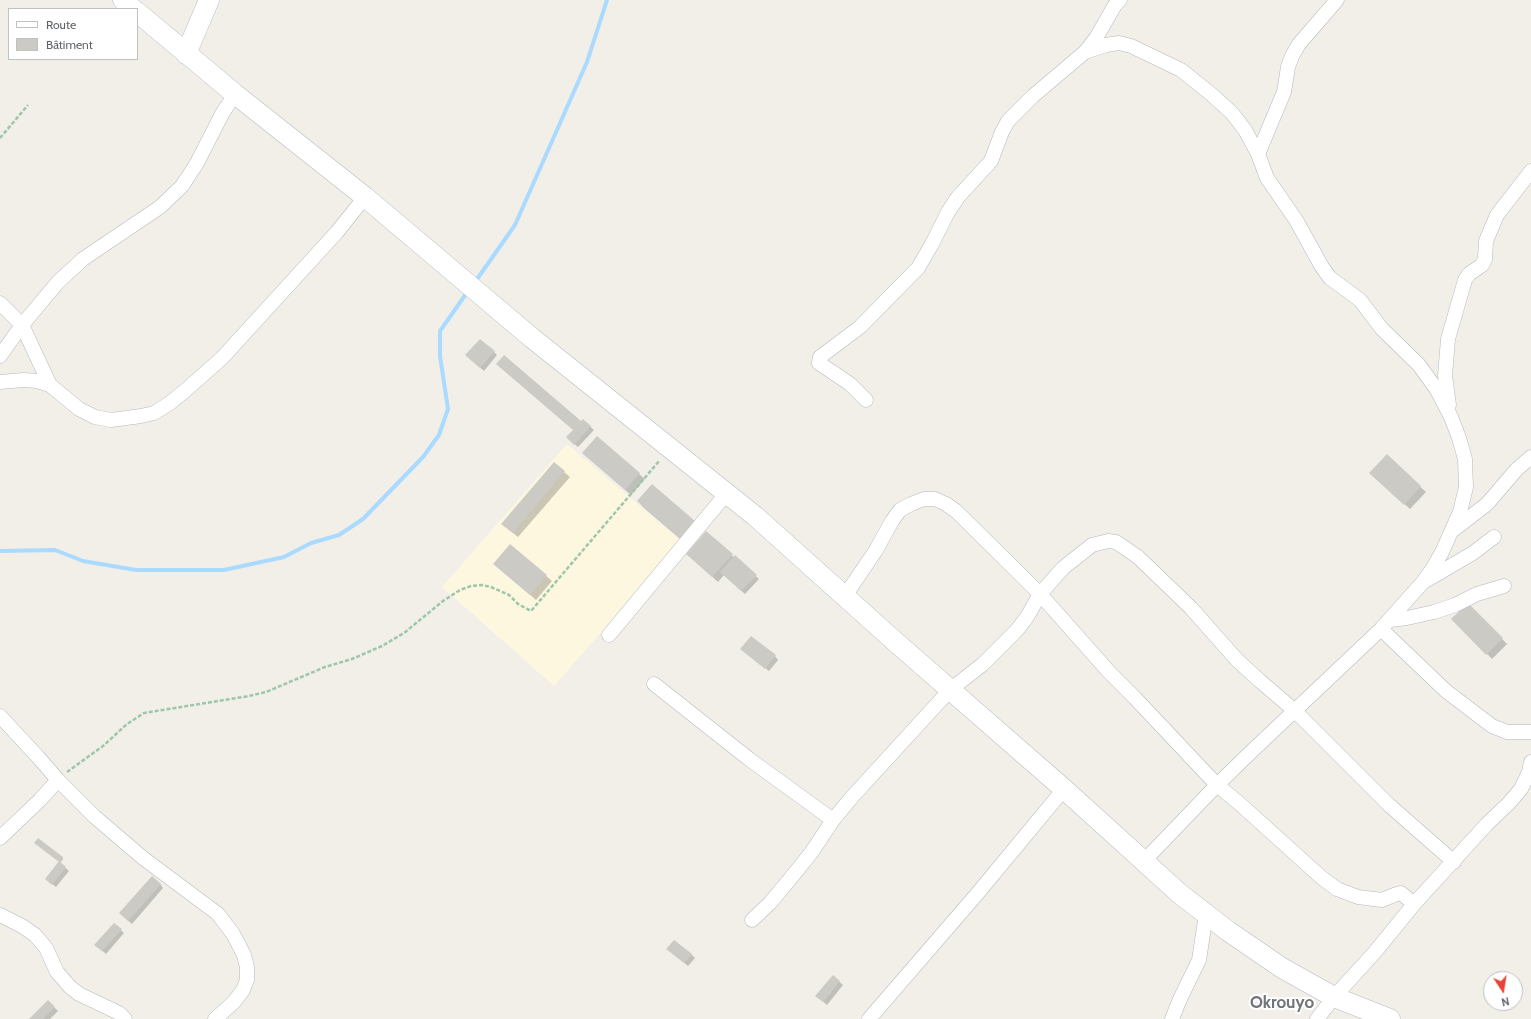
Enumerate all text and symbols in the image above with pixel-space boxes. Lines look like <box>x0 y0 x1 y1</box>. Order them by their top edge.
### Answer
legend <box>8 8 138 60</box>
text: Route <box>46 17 76 32</box>
text: Bâtiment <box>46 37 93 52</box>
north arrow <box>1483 971 1523 1011</box>
district label: Okrouyo <box>1250 993 1314 1013</box>
text: N <box>1500 994 1511 1009</box>

